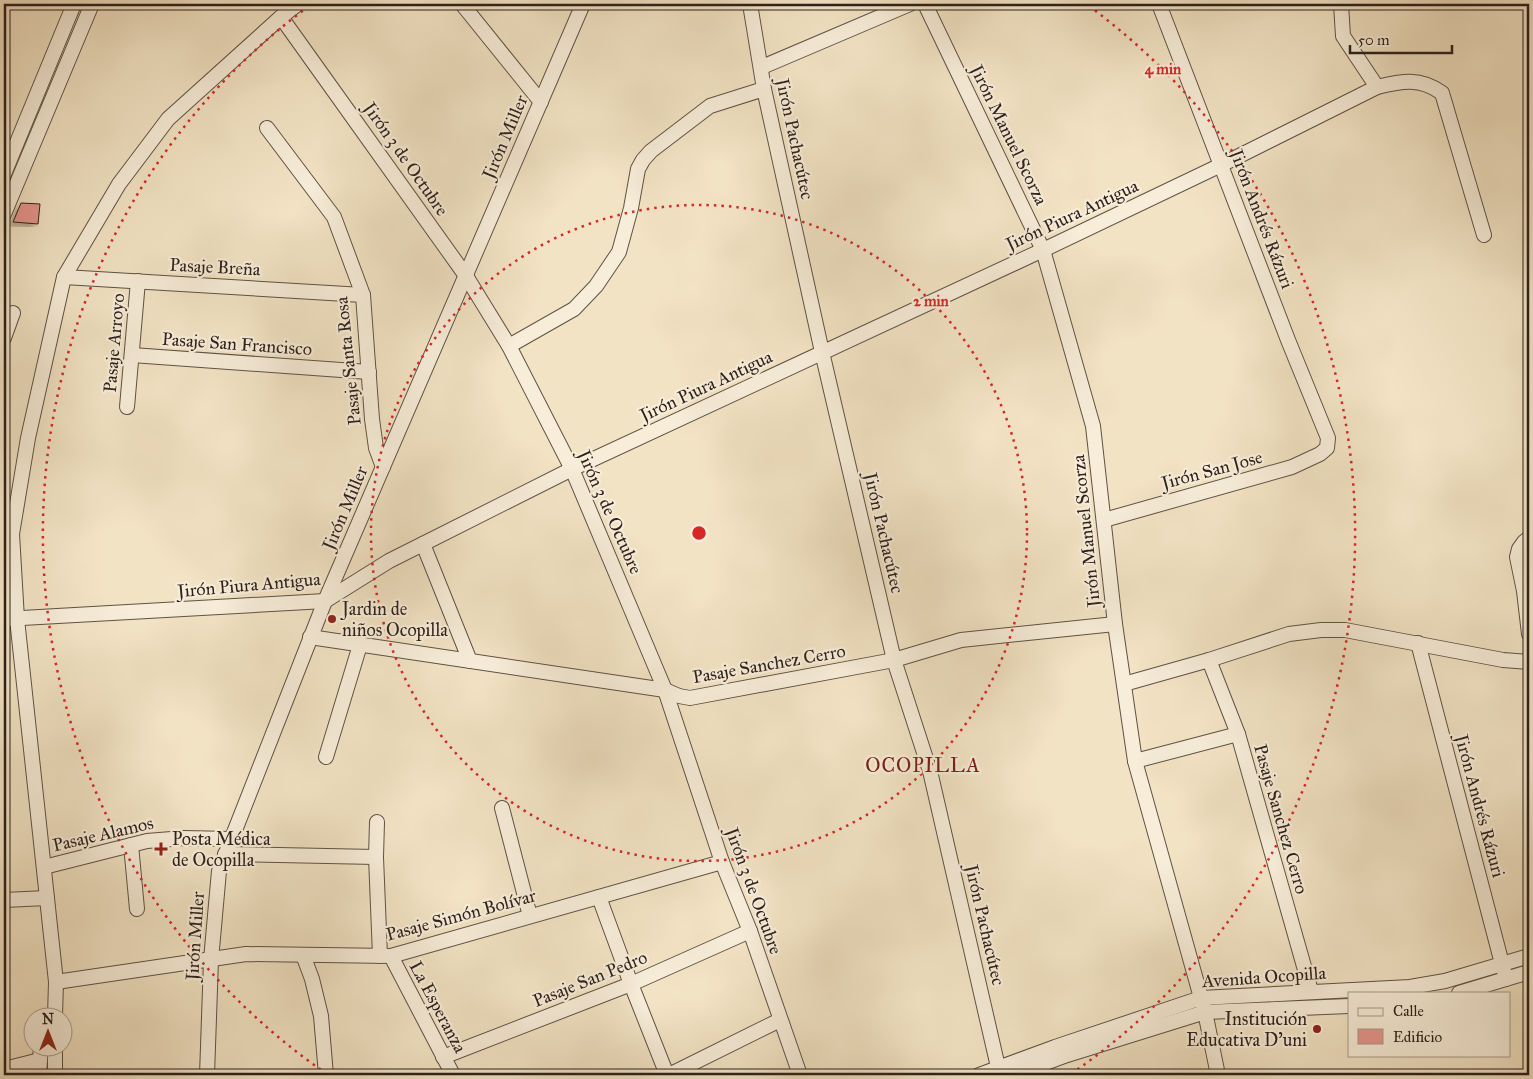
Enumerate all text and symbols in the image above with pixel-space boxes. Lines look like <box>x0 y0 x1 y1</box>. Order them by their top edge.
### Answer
scale bar <box>1350 22 1453 54</box>
text: 50 m <box>1358 31 1390 49</box>
street label: Jirón Manuel Scorza <box>964 60 1053 209</box>
text: 4 min <box>1145 60 1182 79</box>
street label: Jirón Pachacútec <box>770 75 819 202</box>
street label: Jirón Miller <box>477 91 534 185</box>
street label: Jirón 3 de Octubre <box>357 96 453 220</box>
street label: Jirón Andrés Rázuri <box>1224 145 1299 292</box>
street label: Jirón Piura Antigua <box>1000 175 1142 257</box>
street label: Pasaje Breña <box>169 254 261 280</box>
street label: Pasaje Arroyo <box>99 292 129 394</box>
text: 2 min <box>913 292 950 310</box>
street label: Pasaje Santa Rosa <box>330 295 366 426</box>
street label: Pasaje San Francisco <box>161 328 313 360</box>
street label: Jirón Piura Antigua <box>634 346 776 428</box>
street label: Jirón 3 de Octubre <box>571 445 647 578</box>
street label: Jirón San Jose <box>1157 446 1265 495</box>
street label: Jirón Manuel Scorza <box>1067 453 1106 610</box>
street label: Jirón Miller <box>317 462 374 556</box>
street label: Jirón Pachacútec <box>858 469 909 596</box>
centre of rings <box>690 524 708 542</box>
street label: Jirón Piura Antigua <box>175 568 322 603</box>
place label: Jardin de niños Ocopilla <box>340 598 448 641</box>
marker: Jardin de niños Ocopilla <box>326 613 338 625</box>
street label: Pasaje Sanchez Cerro <box>691 640 847 688</box>
street label: Jirón Andrés Rázuri <box>1449 730 1510 880</box>
street label: Pasaje Sanchez Cerro <box>1249 742 1313 896</box>
district label: OCOPILLA <box>865 753 981 777</box>
street label: Pasaje Alamos <box>50 812 156 856</box>
street label: Jirón 3 de Octubre <box>719 823 787 958</box>
place label: Posta Médica de Ocopilla <box>172 828 271 871</box>
marker: Posta Médica de Ocopilla <box>154 842 168 856</box>
street label: Jirón Pachacútec <box>959 861 1010 988</box>
street label: Pasaje Simón Bolívar <box>384 884 539 946</box>
street label: Jirón Miller <box>181 891 210 983</box>
street label: Pasaje San Pedro <box>530 946 650 1012</box>
street label: La Esperanza <box>405 957 472 1057</box>
street label: Avenida Ocopilla <box>1200 962 1327 992</box>
legend <box>1348 992 1510 1056</box>
text: Calle <box>1393 1002 1424 1020</box>
north arrow <box>22 1006 72 1056</box>
place label: Institución Educativa D'uni <box>1186 1008 1307 1051</box>
text: N <box>42 1011 54 1028</box>
marker: Institución Educativa D'uni <box>1311 1023 1323 1035</box>
text: Edificio <box>1393 1028 1442 1046</box>

